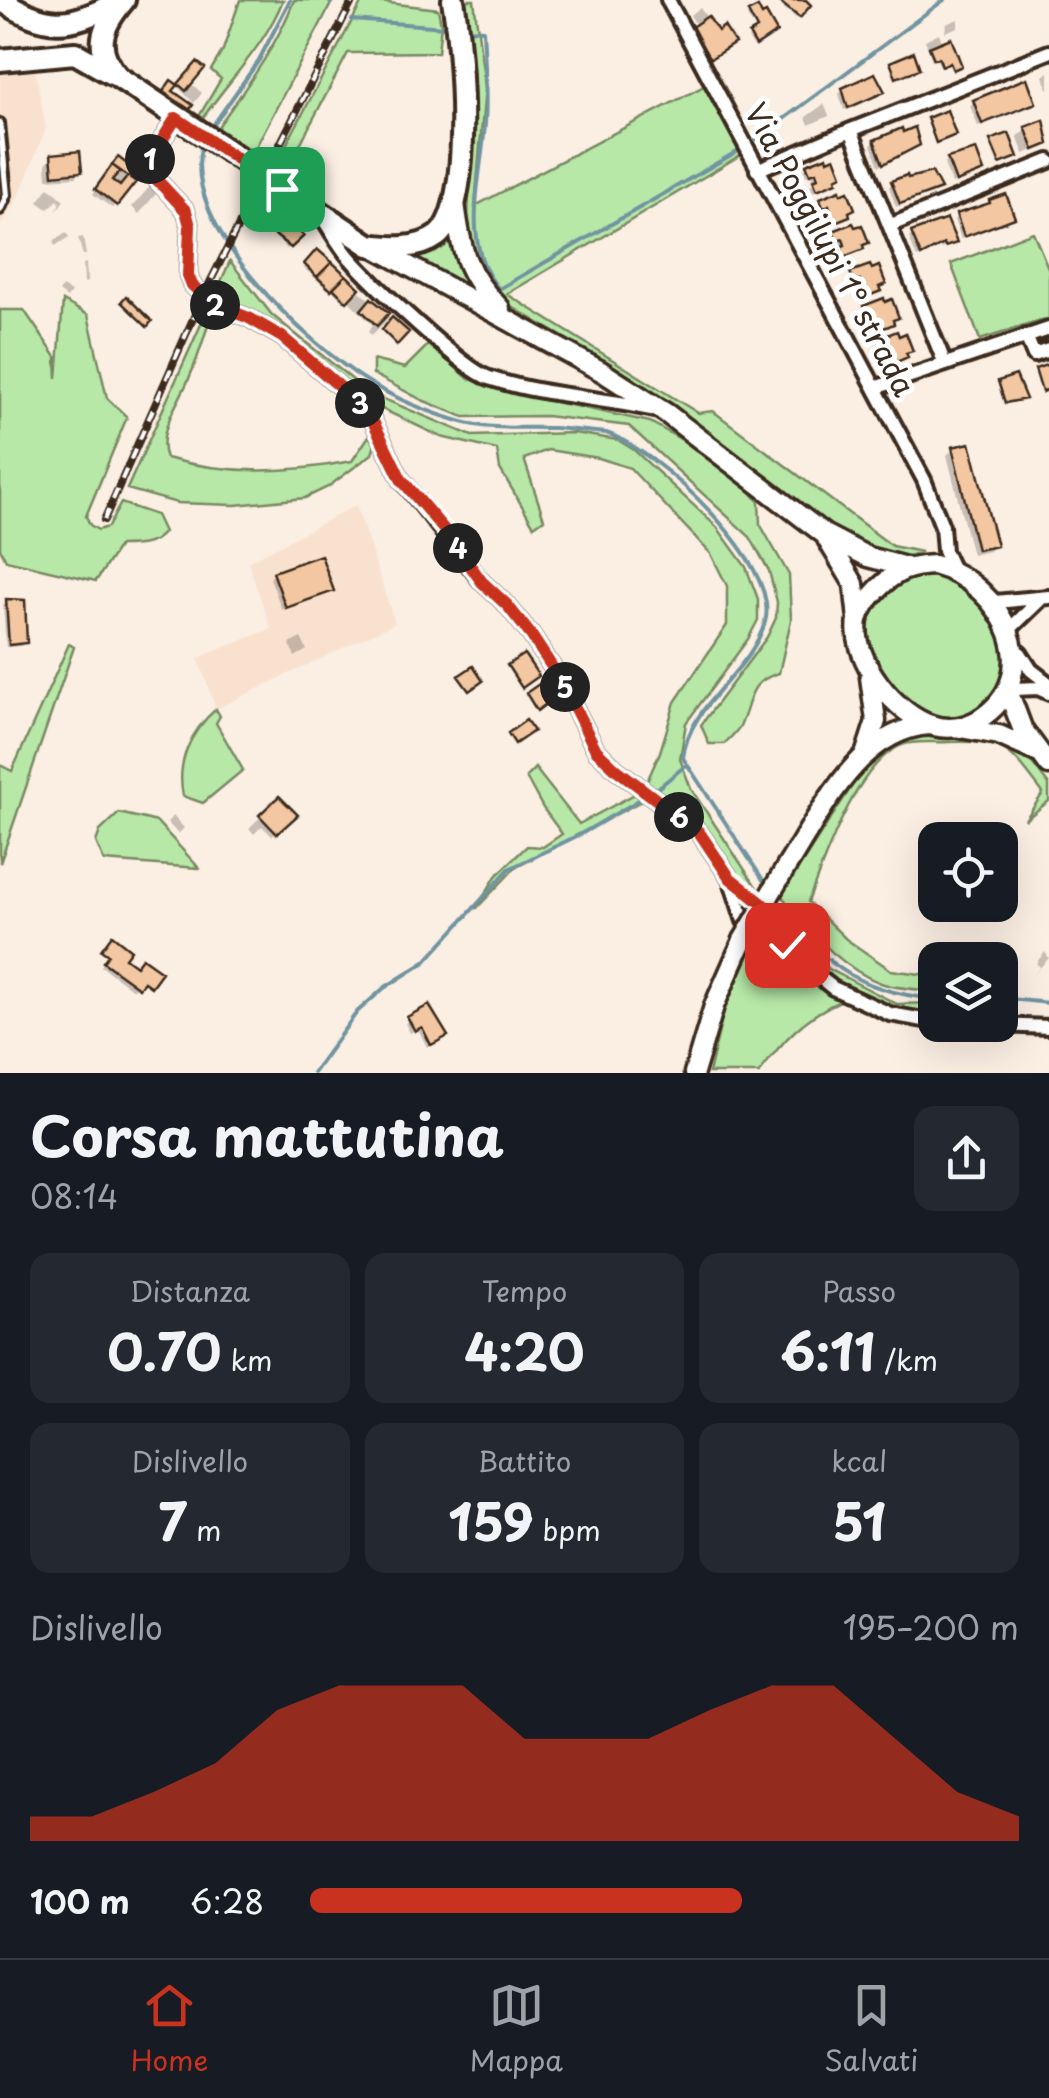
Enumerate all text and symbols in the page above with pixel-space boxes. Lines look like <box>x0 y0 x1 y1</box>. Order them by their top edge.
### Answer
street label: Via Poggilupi 1° strada <box>735 94 928 404</box>
pin: 1 <box>125 134 175 184</box>
text: 1 <box>143 137 157 180</box>
pin <box>240 147 325 232</box>
icon: arrive <box>255 162 310 217</box>
pin: 2 <box>190 280 240 330</box>
text: 2 <box>205 283 225 326</box>
pin: 3 <box>335 378 385 428</box>
text: 3 <box>351 381 369 424</box>
pin: 4 <box>433 523 483 573</box>
text: 4 <box>448 526 468 569</box>
pin: 5 <box>540 662 590 712</box>
text: 5 <box>556 665 574 708</box>
pin: 6 <box>654 792 704 842</box>
text: 6 <box>669 795 689 838</box>
map controls <box>918 822 1018 1042</box>
button: locate <box>918 822 1018 922</box>
pin <box>745 903 830 988</box>
icon: check <box>760 918 815 973</box>
button: layers <box>918 942 1018 1042</box>
text: Corsa mattutina <box>30 1093 504 1176</box>
button: share <box>914 1106 1019 1211</box>
text: 08:14 <box>30 1172 118 1220</box>
text: Distanza <box>130 1269 250 1312</box>
text: Tempo <box>482 1269 567 1312</box>
text: Passo <box>822 1269 896 1312</box>
text: 0.70 <box>107 1312 221 1388</box>
text: 4:20 <box>464 1312 585 1388</box>
text: 6:11 <box>780 1312 875 1388</box>
text: km <box>221 1338 273 1381</box>
text: /km <box>875 1338 938 1381</box>
text: Dislivello <box>132 1439 248 1482</box>
text: Battito <box>478 1439 571 1482</box>
text: kcal <box>831 1439 887 1482</box>
text: 7 <box>158 1482 187 1558</box>
text: 159 <box>448 1482 534 1558</box>
text: 51 <box>832 1482 886 1558</box>
text: m <box>187 1508 221 1551</box>
text: bpm <box>534 1508 601 1551</box>
text: Dislivello <box>30 1603 163 1651</box>
text: 195–200 m <box>843 1603 1019 1651</box>
text: 100 m <box>30 1877 130 1925</box>
text: 6:28 <box>190 1877 264 1925</box>
tab: Home <box>131 1978 208 2081</box>
tab: Mappa <box>470 1978 563 2081</box>
tab: Salvati <box>824 1978 918 2081</box>

